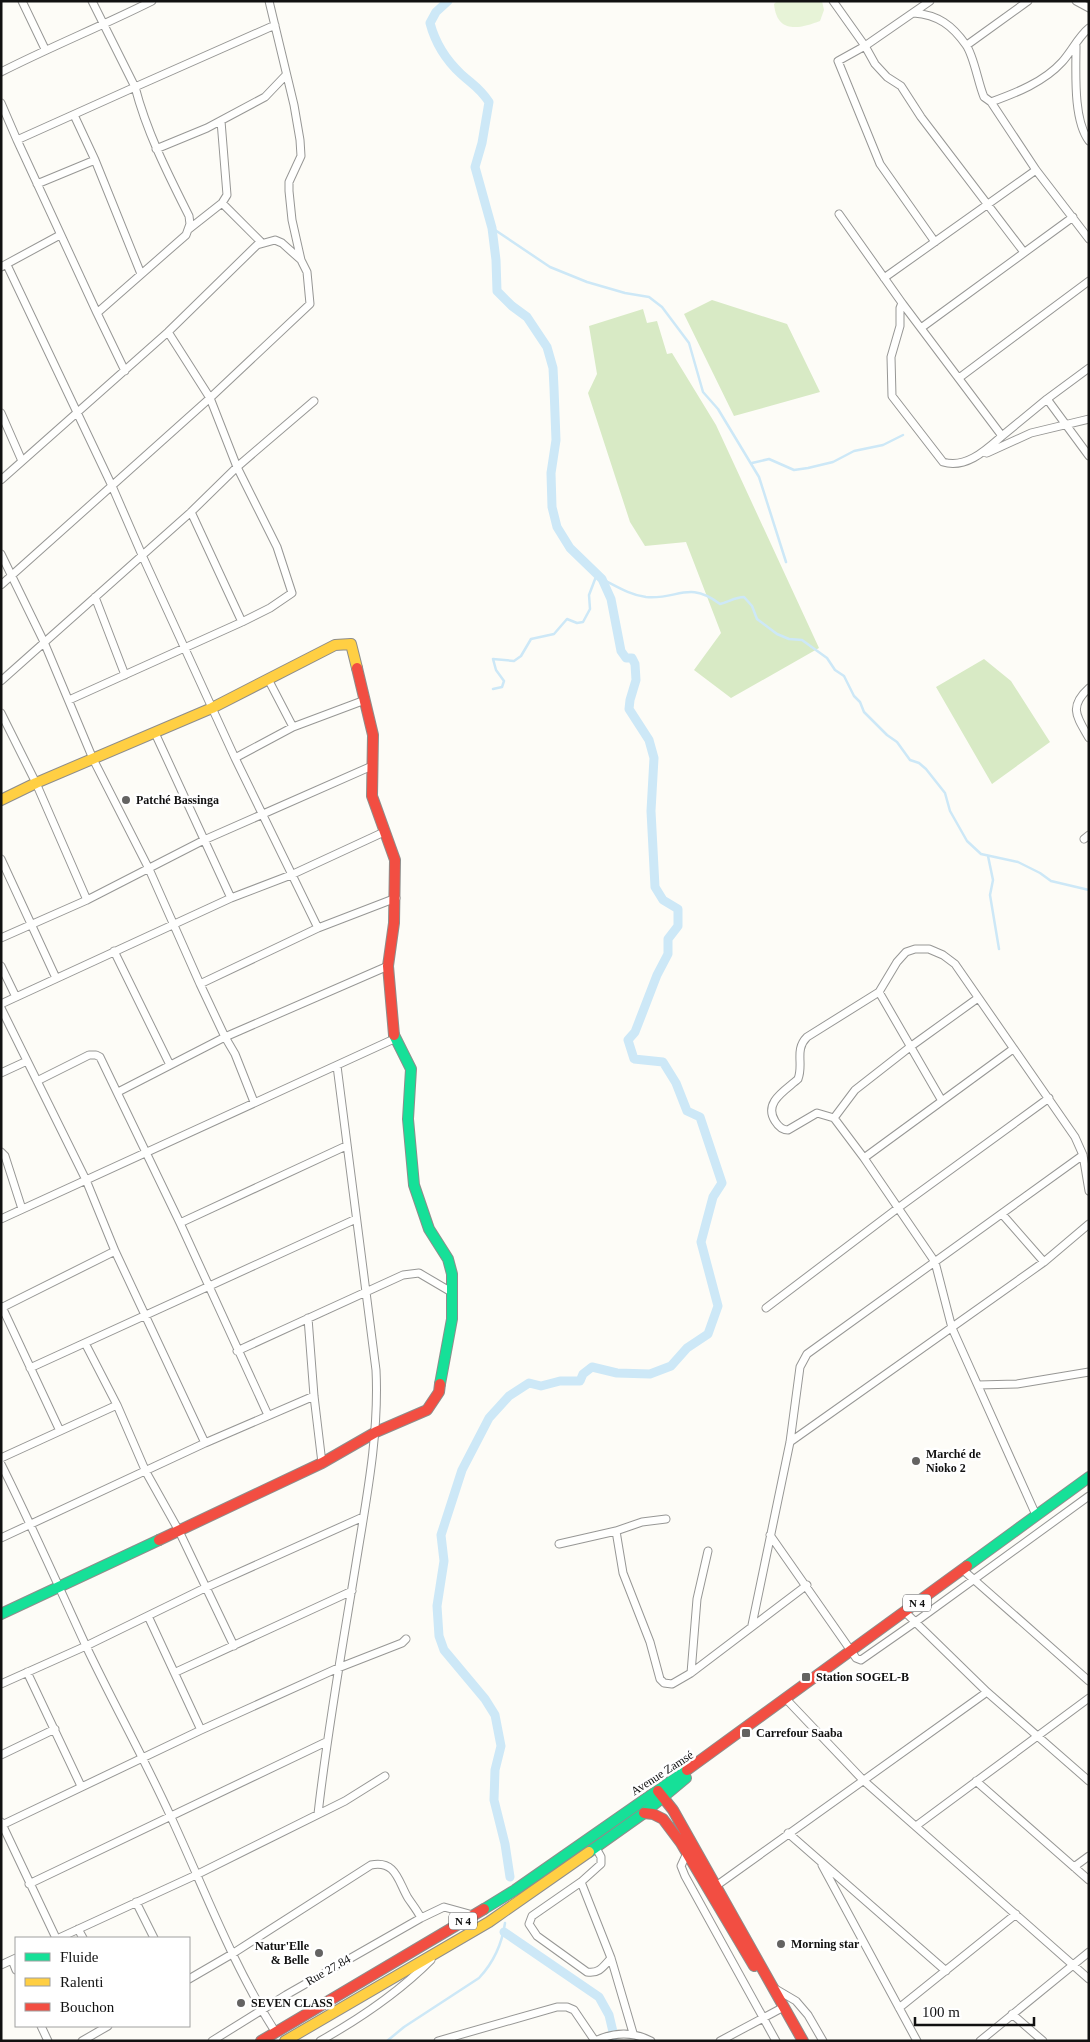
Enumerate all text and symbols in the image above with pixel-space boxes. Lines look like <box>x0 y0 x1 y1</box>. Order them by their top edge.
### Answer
place label: Patché Bassinga <box>136 793 219 807</box>
marker: Patché Bassinga <box>120 794 132 806</box>
place label: Marché de Nioko 2 <box>926 1447 981 1475</box>
marker: Marché de Nioko 2 <box>910 1455 922 1467</box>
road number: N 4 <box>903 1595 931 1612</box>
place label: Station SOGEL-B <box>816 1670 909 1684</box>
marker: Station SOGEL-B <box>800 1671 812 1683</box>
place label: Carrefour Saaba <box>756 1726 843 1740</box>
marker: Carrefour Saaba <box>740 1727 752 1739</box>
street label: Avenue Zamsé <box>628 1748 696 1798</box>
road number: N 4 <box>449 1912 477 1930</box>
legend <box>15 1937 190 2027</box>
place label: Morning star <box>791 1937 860 1951</box>
marker: Morning star <box>775 1938 787 1950</box>
place label: Natur'Elle & Belle <box>255 1939 310 1967</box>
marker: Natur'Elle & Belle <box>313 1947 325 1959</box>
text: Fluide <box>60 1949 99 1965</box>
street label: Rue 27.84 <box>303 1952 353 1988</box>
text: Ralenti <box>60 1974 103 1990</box>
scale bar <box>915 1994 1034 2026</box>
place label: SEVEN CLASS <box>251 1996 333 2010</box>
marker: SEVEN CLASS <box>235 1997 247 2009</box>
text: Bouchon <box>60 1999 115 2015</box>
text: 100 m <box>922 2004 960 2020</box>

